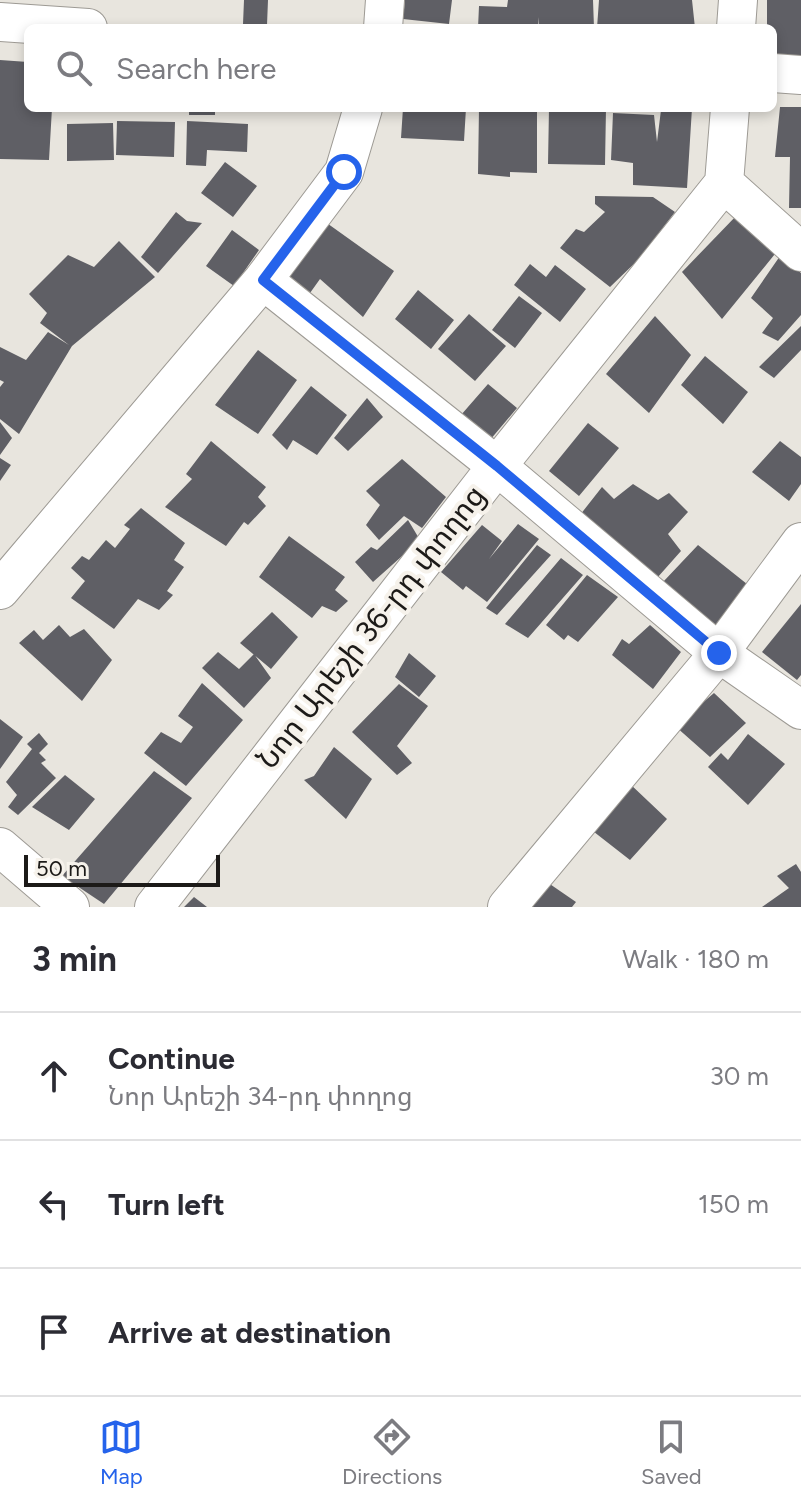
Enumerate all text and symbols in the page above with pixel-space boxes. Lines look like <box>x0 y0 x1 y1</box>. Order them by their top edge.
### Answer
search box <box>24 24 777 112</box>
icon: search <box>52 46 96 90</box>
text: Search here <box>116 50 276 87</box>
route start <box>326 154 362 190</box>
street label: Նոր Արեշի 36-րդ փողոց <box>248 477 493 776</box>
route end <box>701 635 737 671</box>
scale bar <box>24 851 220 887</box>
text: 50 m <box>36 855 87 882</box>
text: 3 min <box>32 939 117 980</box>
text: Walk · 180 m <box>622 943 769 975</box>
text: Continue <box>108 1040 235 1077</box>
icon: ahead <box>32 1054 76 1098</box>
text: 30 m <box>710 1060 769 1092</box>
text: Նոր Արեշի 34-րդ փողոց <box>108 1080 413 1112</box>
icon: left <box>32 1182 76 1226</box>
text: Turn left <box>108 1186 225 1223</box>
text: 150 m <box>698 1188 769 1220</box>
icon: arrive <box>32 1310 76 1354</box>
text: Arrive at destination <box>108 1314 391 1351</box>
tab: Map <box>99 1415 143 1490</box>
tab: Directions <box>342 1415 442 1490</box>
tab: Saved <box>641 1415 702 1490</box>

